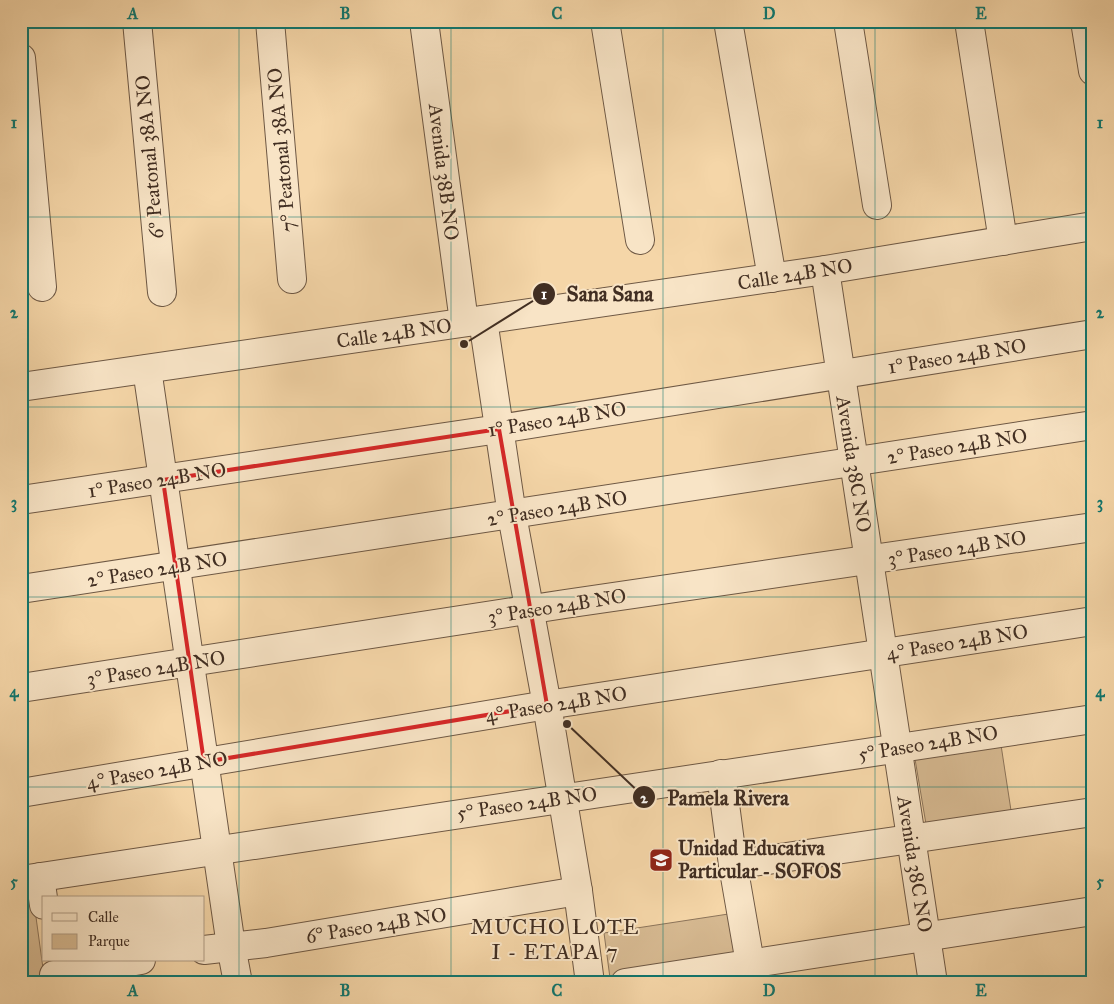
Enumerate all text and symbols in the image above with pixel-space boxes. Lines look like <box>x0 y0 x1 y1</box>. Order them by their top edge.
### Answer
text: A <box>127 4 139 23</box>
text: B <box>340 4 350 23</box>
text: C <box>552 4 563 23</box>
text: D <box>763 4 776 23</box>
text: E <box>975 4 987 23</box>
street label: 7° Peatonal 38A NO <box>262 67 300 233</box>
street label: 6º Peatonal 38A NO <box>130 74 168 240</box>
street label: Avenida 38B NO <box>424 101 464 242</box>
text: 1 <box>11 113 18 132</box>
text: 1 <box>1097 113 1104 132</box>
street label: Calle 24B NO <box>736 253 854 295</box>
callout: Sana Sana <box>532 276 664 312</box>
text: Sana Sana <box>567 281 655 307</box>
text: 1 <box>541 285 547 303</box>
text: 2 <box>10 303 19 322</box>
text: 2 <box>1096 303 1105 322</box>
street label: Calle 24B NO <box>335 313 453 353</box>
street label: 1° Paseo 24B NO <box>886 333 1028 379</box>
street label: Avenida 38C NO <box>831 393 877 534</box>
street label: 1° Paseo 24B NO <box>486 396 628 442</box>
street label: 2° Paseo 24B NO <box>885 423 1029 469</box>
street label: 1° Paseo 24B NO <box>86 457 228 503</box>
street label: 2° Paseo 24B NO <box>485 485 629 531</box>
text: 3 <box>11 493 17 513</box>
text: 3 <box>1097 493 1103 513</box>
street label: 3° Paseo 24B NO <box>886 525 1028 571</box>
street label: 2° Paseo 24B NO <box>85 546 229 592</box>
street label: 3° Paseo 24B NO <box>486 583 628 629</box>
street label: 4° Paseo 24B NO <box>885 619 1029 665</box>
street label: 3° Paseo 24B NO <box>85 645 227 691</box>
street label: 4° Paseo 24B NO <box>484 681 628 727</box>
text: 4 <box>10 682 20 702</box>
text: 4 <box>1096 682 1106 702</box>
street label: 5° Paseo 24B NO <box>856 720 1000 766</box>
street label: 4° Paseo 24B NO <box>85 746 229 794</box>
callout: Pamela Rivera <box>632 779 798 815</box>
street label: 5° Paseo 24B NO <box>455 781 599 825</box>
text: Pamela Rivera <box>667 785 790 811</box>
text: 2 <box>640 789 648 807</box>
street label: Avenida 38C NO <box>892 793 938 934</box>
place label: Unidad Educativa Particular - SOFOS <box>678 836 841 883</box>
school or university icon: Unidad Educativa Particular - SOFOS <box>648 847 674 873</box>
text: 5 <box>10 872 18 891</box>
text: 5 <box>1096 872 1104 891</box>
legend <box>42 896 205 962</box>
street label: 6° Paseo 24B NO <box>304 902 448 948</box>
text: Calle <box>88 908 119 926</box>
district label: MUCHO LOTE I - ETAPA 7 <box>470 913 640 965</box>
text: Parque <box>88 932 130 951</box>
text: A <box>127 981 139 1000</box>
text: B <box>340 981 350 1000</box>
text: C <box>552 981 563 1000</box>
text: D <box>763 981 776 1000</box>
text: E <box>975 981 987 1000</box>

